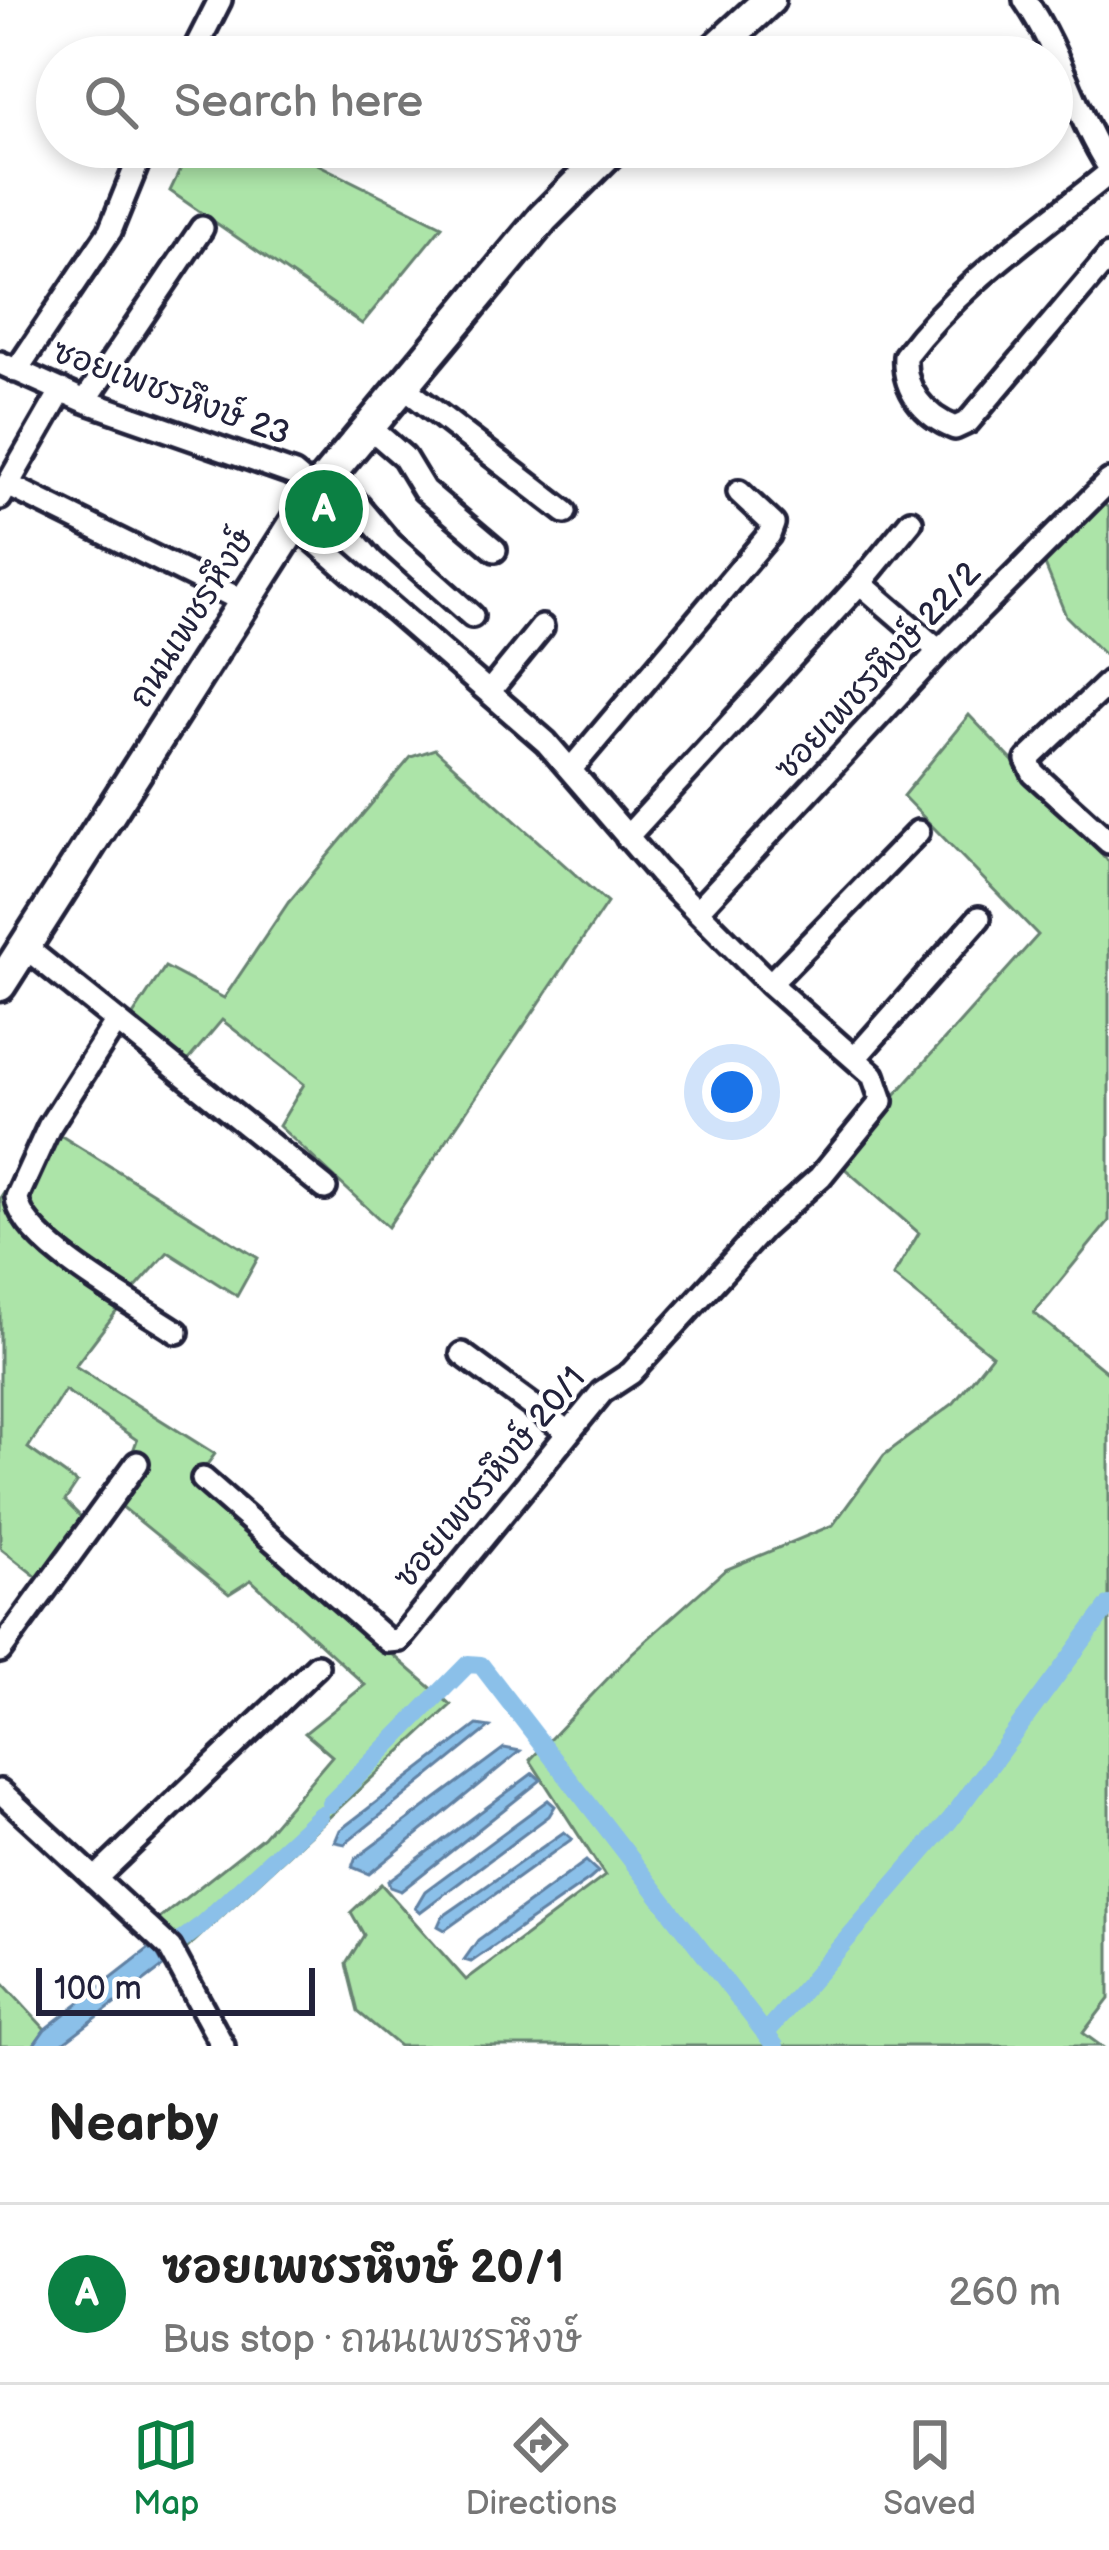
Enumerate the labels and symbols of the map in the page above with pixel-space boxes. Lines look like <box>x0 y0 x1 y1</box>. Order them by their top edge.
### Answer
street label: ซอยเพชรหึงษ์ 23 <box>47 329 296 454</box>
pin: A <box>285 464 363 554</box>
street label: ถนนเพชรหึงษ์ <box>119 519 263 715</box>
street label: ซอยเพชรหึงษ์ 22/2 <box>765 551 990 788</box>
your location <box>702 1062 762 1122</box>
street label: ซอยเพชรหึงษ์ 20/1 <box>383 1357 594 1597</box>
scale bar <box>36 1962 315 2015</box>

